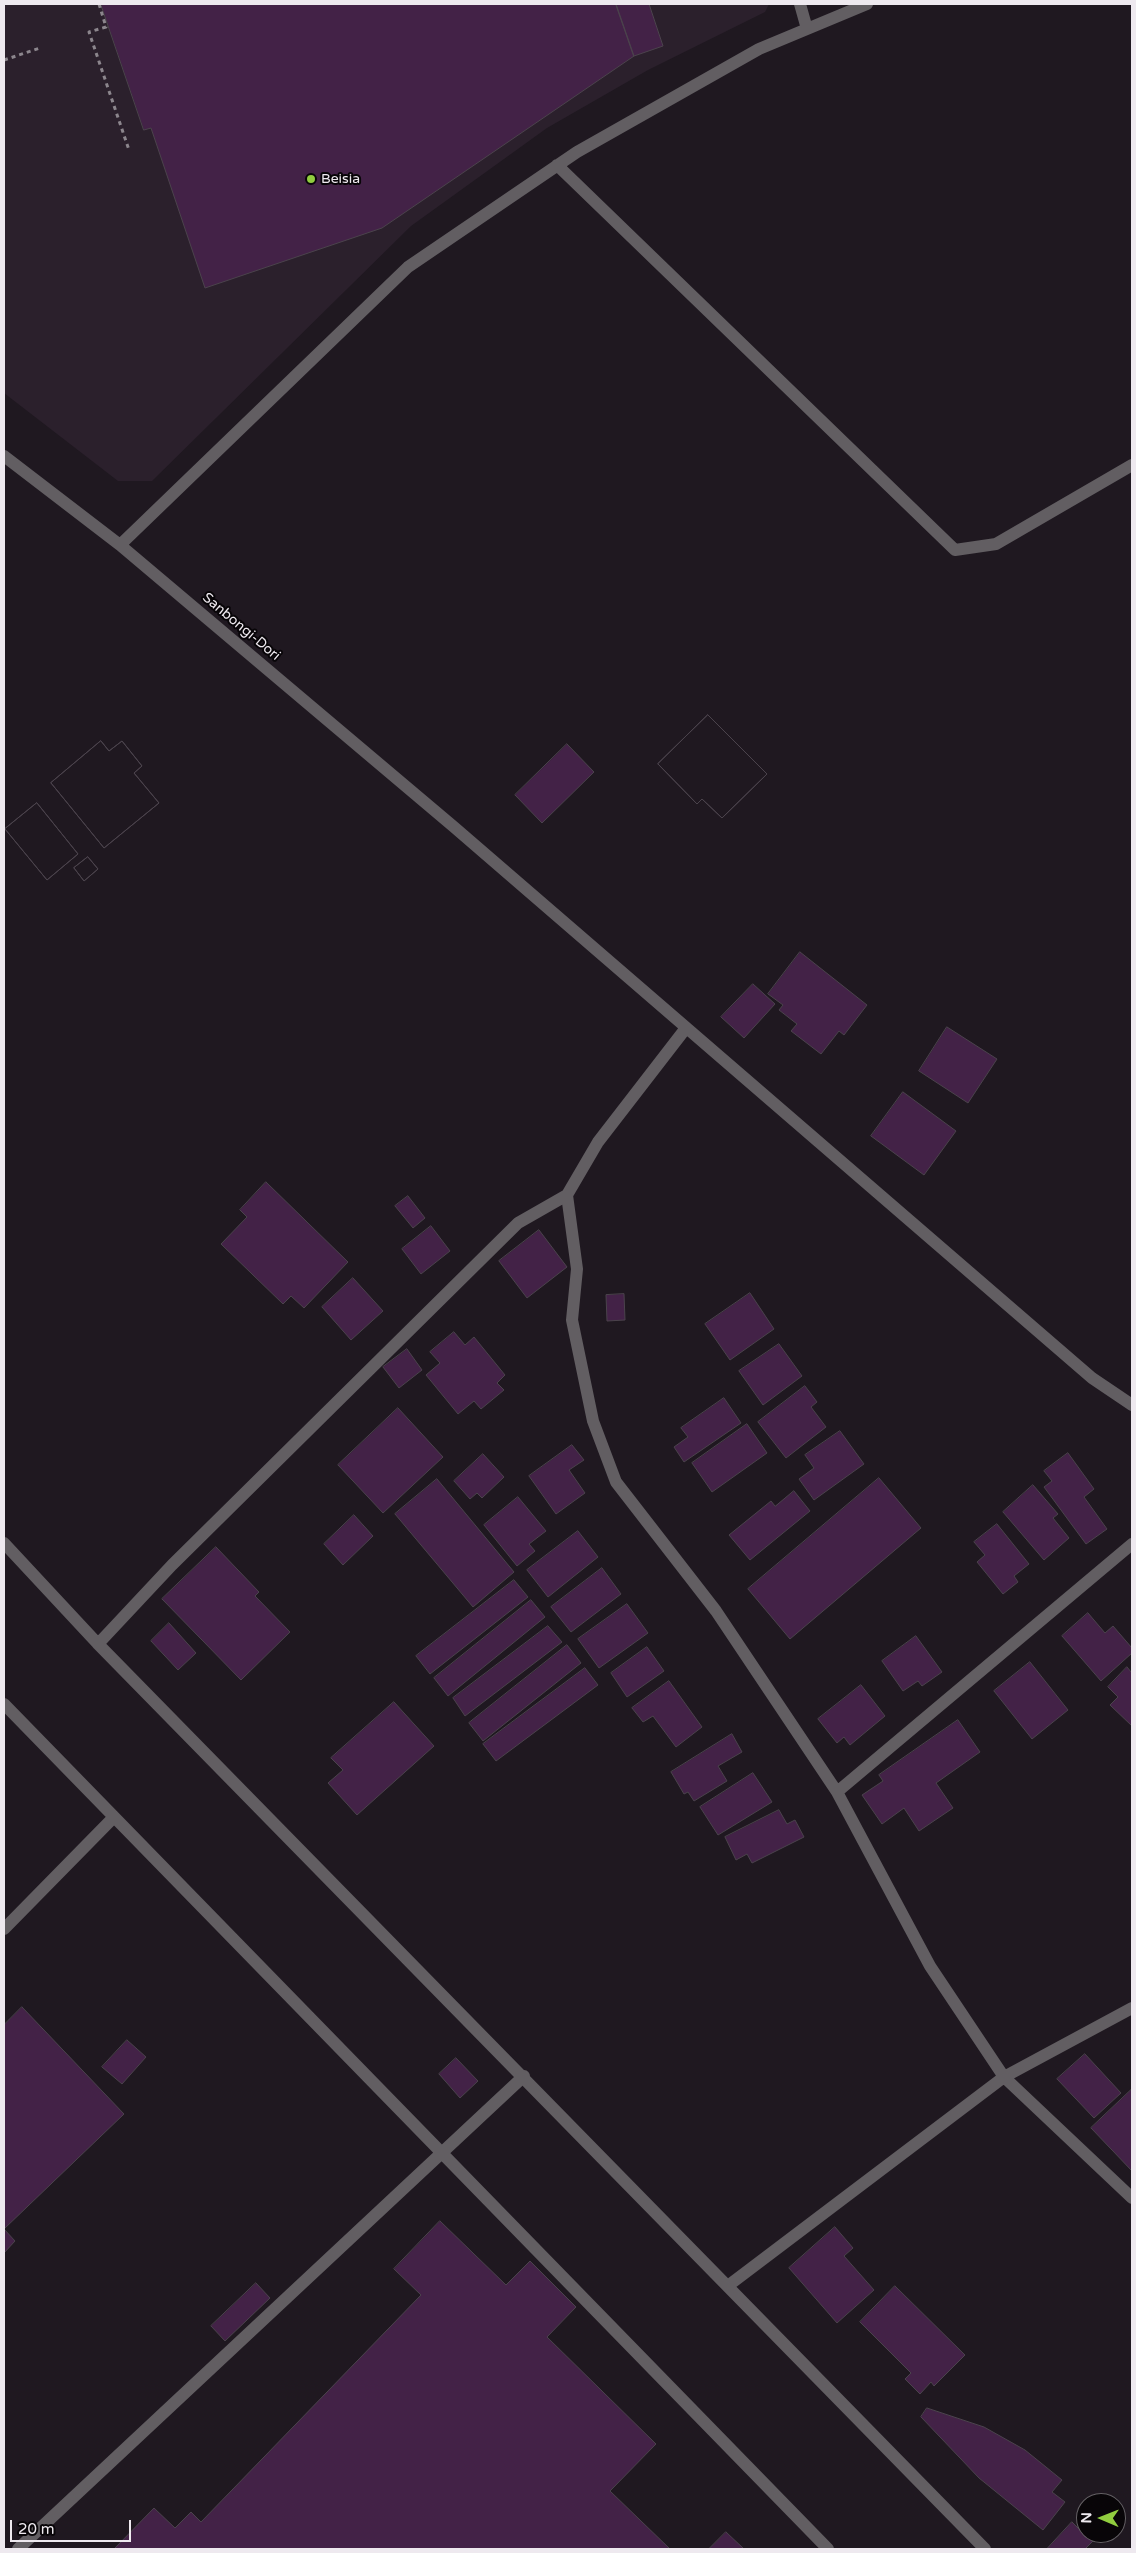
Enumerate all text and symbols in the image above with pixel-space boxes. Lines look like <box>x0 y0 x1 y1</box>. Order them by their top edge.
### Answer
place label: Beisia <box>321 171 360 187</box>
marker: Beisia <box>305 173 317 185</box>
street label: Sanbongi-Dori <box>199 590 283 664</box>
north arrow <box>1076 2493 1126 2543</box>
scale bar <box>12 2510 134 2542</box>
text: N <box>1078 2512 1095 2524</box>
text: 20 m <box>18 2520 55 2538</box>

